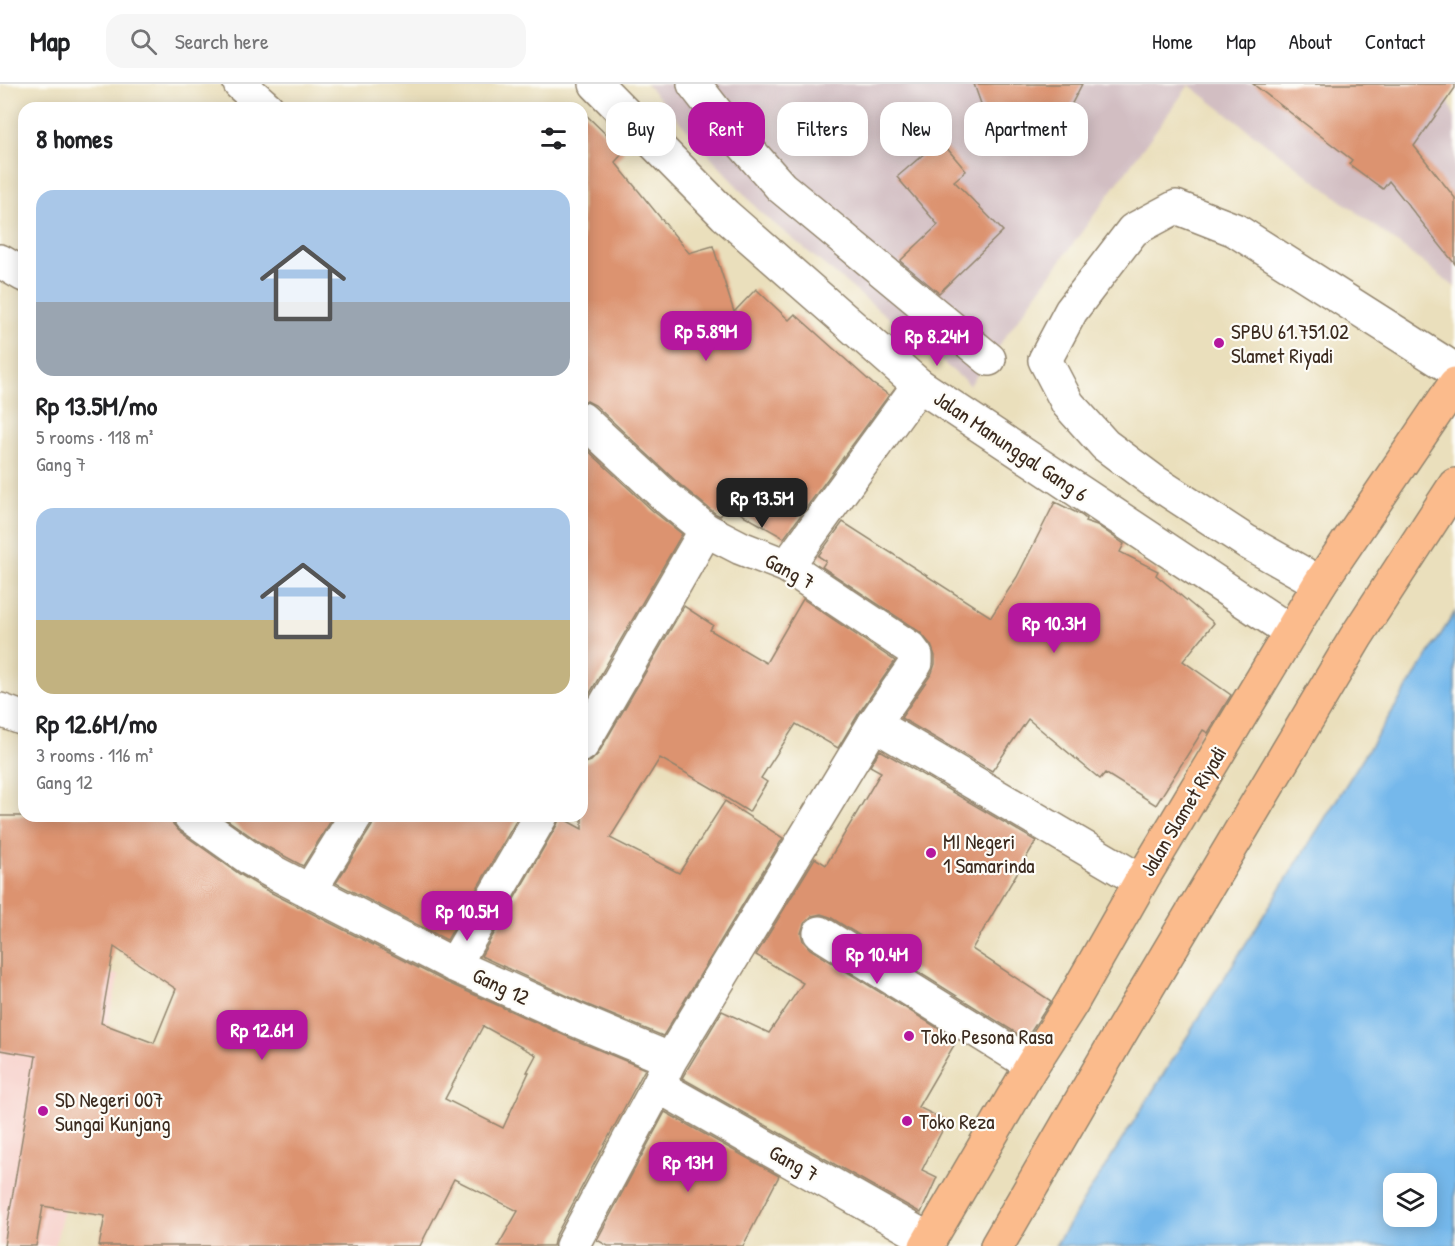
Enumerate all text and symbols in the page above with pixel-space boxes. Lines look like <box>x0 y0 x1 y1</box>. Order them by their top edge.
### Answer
search box <box>106 14 526 68</box>
text: Map <box>30 22 70 60</box>
icon: search <box>127 25 160 58</box>
text: Search here <box>175 26 269 56</box>
text: Home <box>1152 27 1193 56</box>
text: Map <box>1226 27 1256 56</box>
text: About <box>1289 27 1332 56</box>
text: Contact <box>1365 27 1425 56</box>
chip: Buy <box>606 102 676 156</box>
chip: Rent <box>688 102 765 156</box>
chip: Filters <box>777 102 868 156</box>
chip: New <box>880 102 952 156</box>
chip: Apartment <box>964 102 1088 156</box>
text: 8 homes <box>36 121 113 156</box>
icon: filters <box>537 122 570 155</box>
icon: home <box>249 229 357 337</box>
pin: Rp 5.89M <box>644 311 768 362</box>
pin: Rp 8.24M <box>875 316 999 367</box>
text: Rp 5.89M <box>675 317 737 344</box>
place label: SPBU 61.751.02 Slamet Riyadi <box>1231 317 1349 370</box>
text: Rp 8.24M <box>905 322 969 349</box>
marker: SPBU 61.751.02 Slamet Riyadi <box>1212 336 1226 350</box>
street label: Jalan Manunggal Gang 6 <box>928 384 1094 508</box>
text: Rp 13.5M/mo <box>36 388 157 423</box>
text: 5 rooms · 118 m² <box>36 423 153 450</box>
text: Gang 7 <box>36 450 86 477</box>
pin: Rp 13.5M <box>700 478 824 529</box>
text: Rp 13.5M <box>730 484 794 511</box>
street label: Gang 7 <box>760 546 820 596</box>
icon: home <box>249 547 357 655</box>
pin: Rp 10.3M <box>992 603 1116 654</box>
text: Rp 10.3M <box>1022 609 1086 636</box>
text: Rp 12.6M/mo <box>36 706 157 741</box>
text: 3 rooms · 116 m² <box>36 741 153 768</box>
street label: Jalan Slamet Riyadi <box>1133 741 1233 881</box>
text: Gang 12 <box>36 768 93 795</box>
place label: MI Negeri 1 Samarinda <box>943 827 1035 880</box>
marker: MI Negeri 1 Samarinda <box>924 846 938 860</box>
pin: Rp 10.5M <box>405 891 529 942</box>
text: Rp 10.5M <box>435 897 499 924</box>
pin: Rp 10.4M <box>815 934 939 985</box>
text: Rp 10.4M <box>846 940 908 967</box>
street label: Gang 12 <box>468 960 534 1012</box>
pin: Rp 12.6M <box>200 1010 324 1061</box>
text: Rp 12.6M <box>230 1016 294 1043</box>
place label: Toko Pesona Rasa <box>921 1022 1053 1051</box>
marker: Toko Pesona Rasa <box>902 1029 916 1043</box>
place label: SD Negeri 007 Sungai Kunjang <box>55 1085 171 1138</box>
marker: SD Negeri 007 Sungai Kunjang <box>36 1104 50 1118</box>
place label: Toko Reza <box>919 1107 994 1136</box>
marker: Toko Reza <box>900 1114 914 1128</box>
street label: Gang 7 <box>764 1138 824 1188</box>
pin: Rp 13M <box>639 1142 737 1193</box>
text: Rp 13M <box>663 1148 713 1175</box>
map controls <box>1383 1173 1437 1227</box>
button: layers <box>1383 1173 1437 1227</box>

